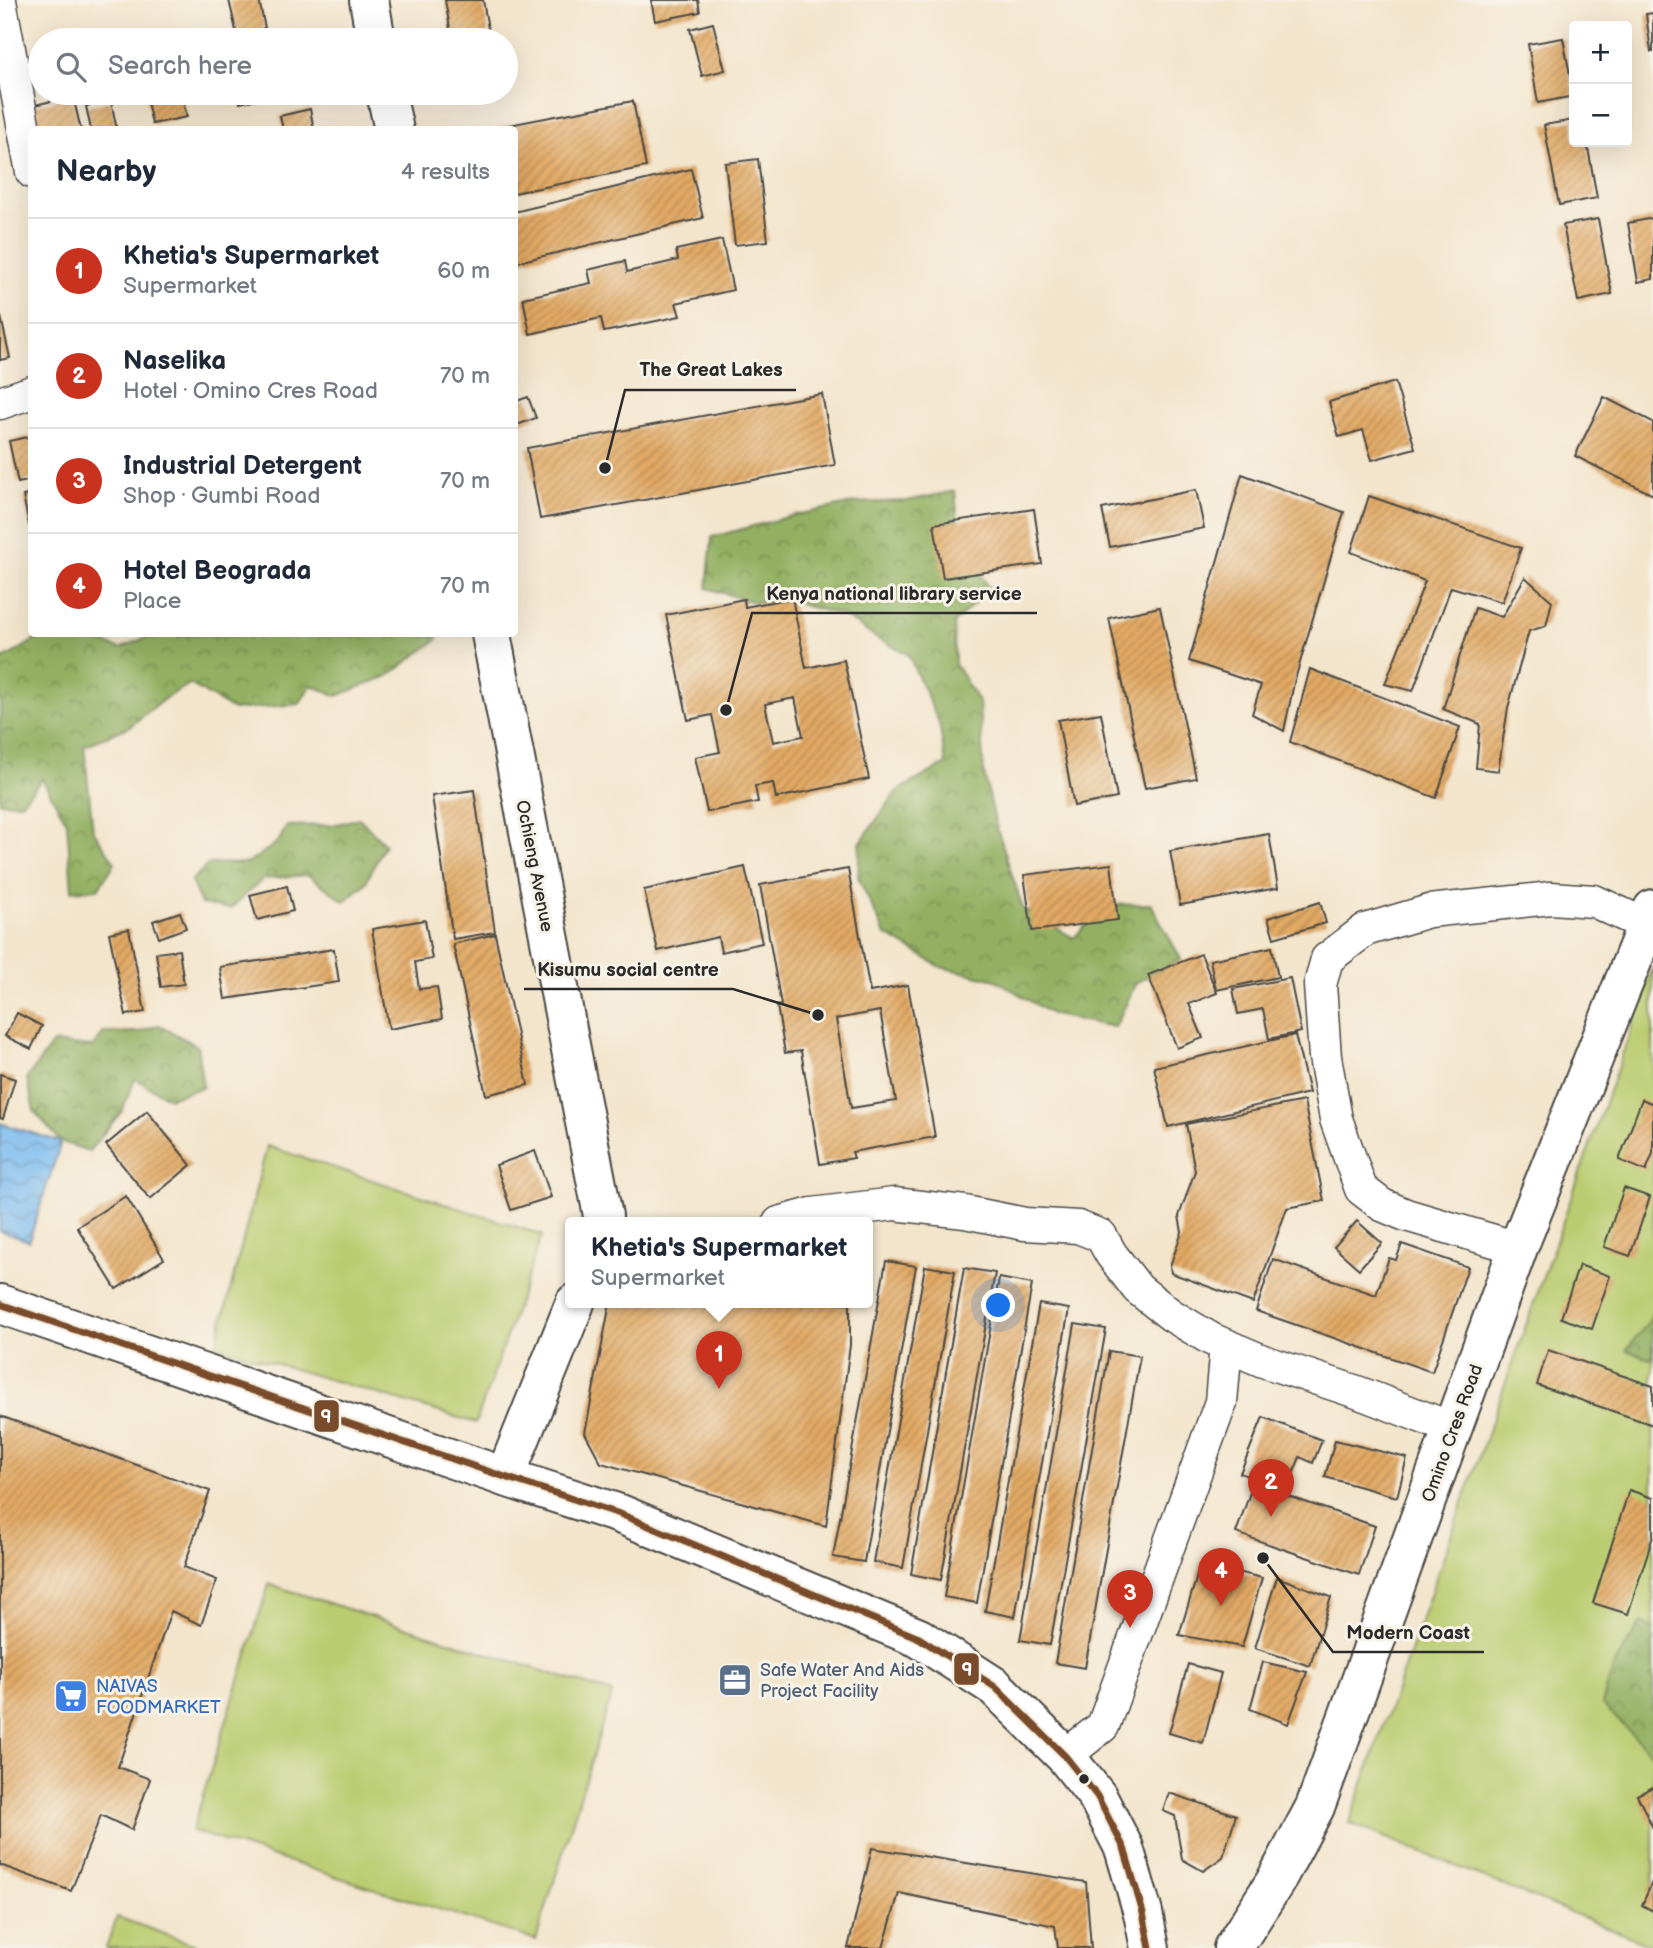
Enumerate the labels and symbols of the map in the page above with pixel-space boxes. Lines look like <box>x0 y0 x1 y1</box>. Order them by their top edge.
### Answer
callout: The Great Lakes <box>625 350 796 390</box>
text: The Great Lakes <box>639 359 783 382</box>
callout: Kenya national library service <box>752 573 1037 613</box>
text: Kenya national library service <box>766 583 1022 606</box>
street label: Ochieng Avenue <box>511 798 558 934</box>
callout: Kisumu social centre <box>524 949 733 989</box>
text: Kisumu social centre <box>537 959 719 982</box>
your location <box>981 1288 1015 1322</box>
pin: 1 <box>696 1331 742 1389</box>
street label: Omino Cres Road <box>1418 1361 1487 1505</box>
line badge: 9 <box>313 1399 340 1433</box>
text: 9 <box>320 1406 332 1429</box>
pin: 2 <box>1248 1459 1294 1517</box>
pin: 4 <box>1198 1548 1244 1606</box>
pin: 3 <box>1107 1570 1153 1628</box>
callout: Modern Coast <box>1333 1612 1484 1652</box>
text: Modern Coast <box>1346 1622 1470 1645</box>
line badge: 9 <box>953 1652 980 1686</box>
text: 9 <box>961 1659 973 1682</box>
place label: Safe Water And Aids Project Facility <box>760 1660 924 1702</box>
office icon: Safe Water And Aids Project Facility <box>716 1661 754 1699</box>
place label: NAIVAS FOODMARKET <box>96 1676 221 1718</box>
supermarket icon: NAIVAS FOODMARKET <box>52 1677 90 1715</box>
unlabelled marker <box>1077 1772 1091 1786</box>

